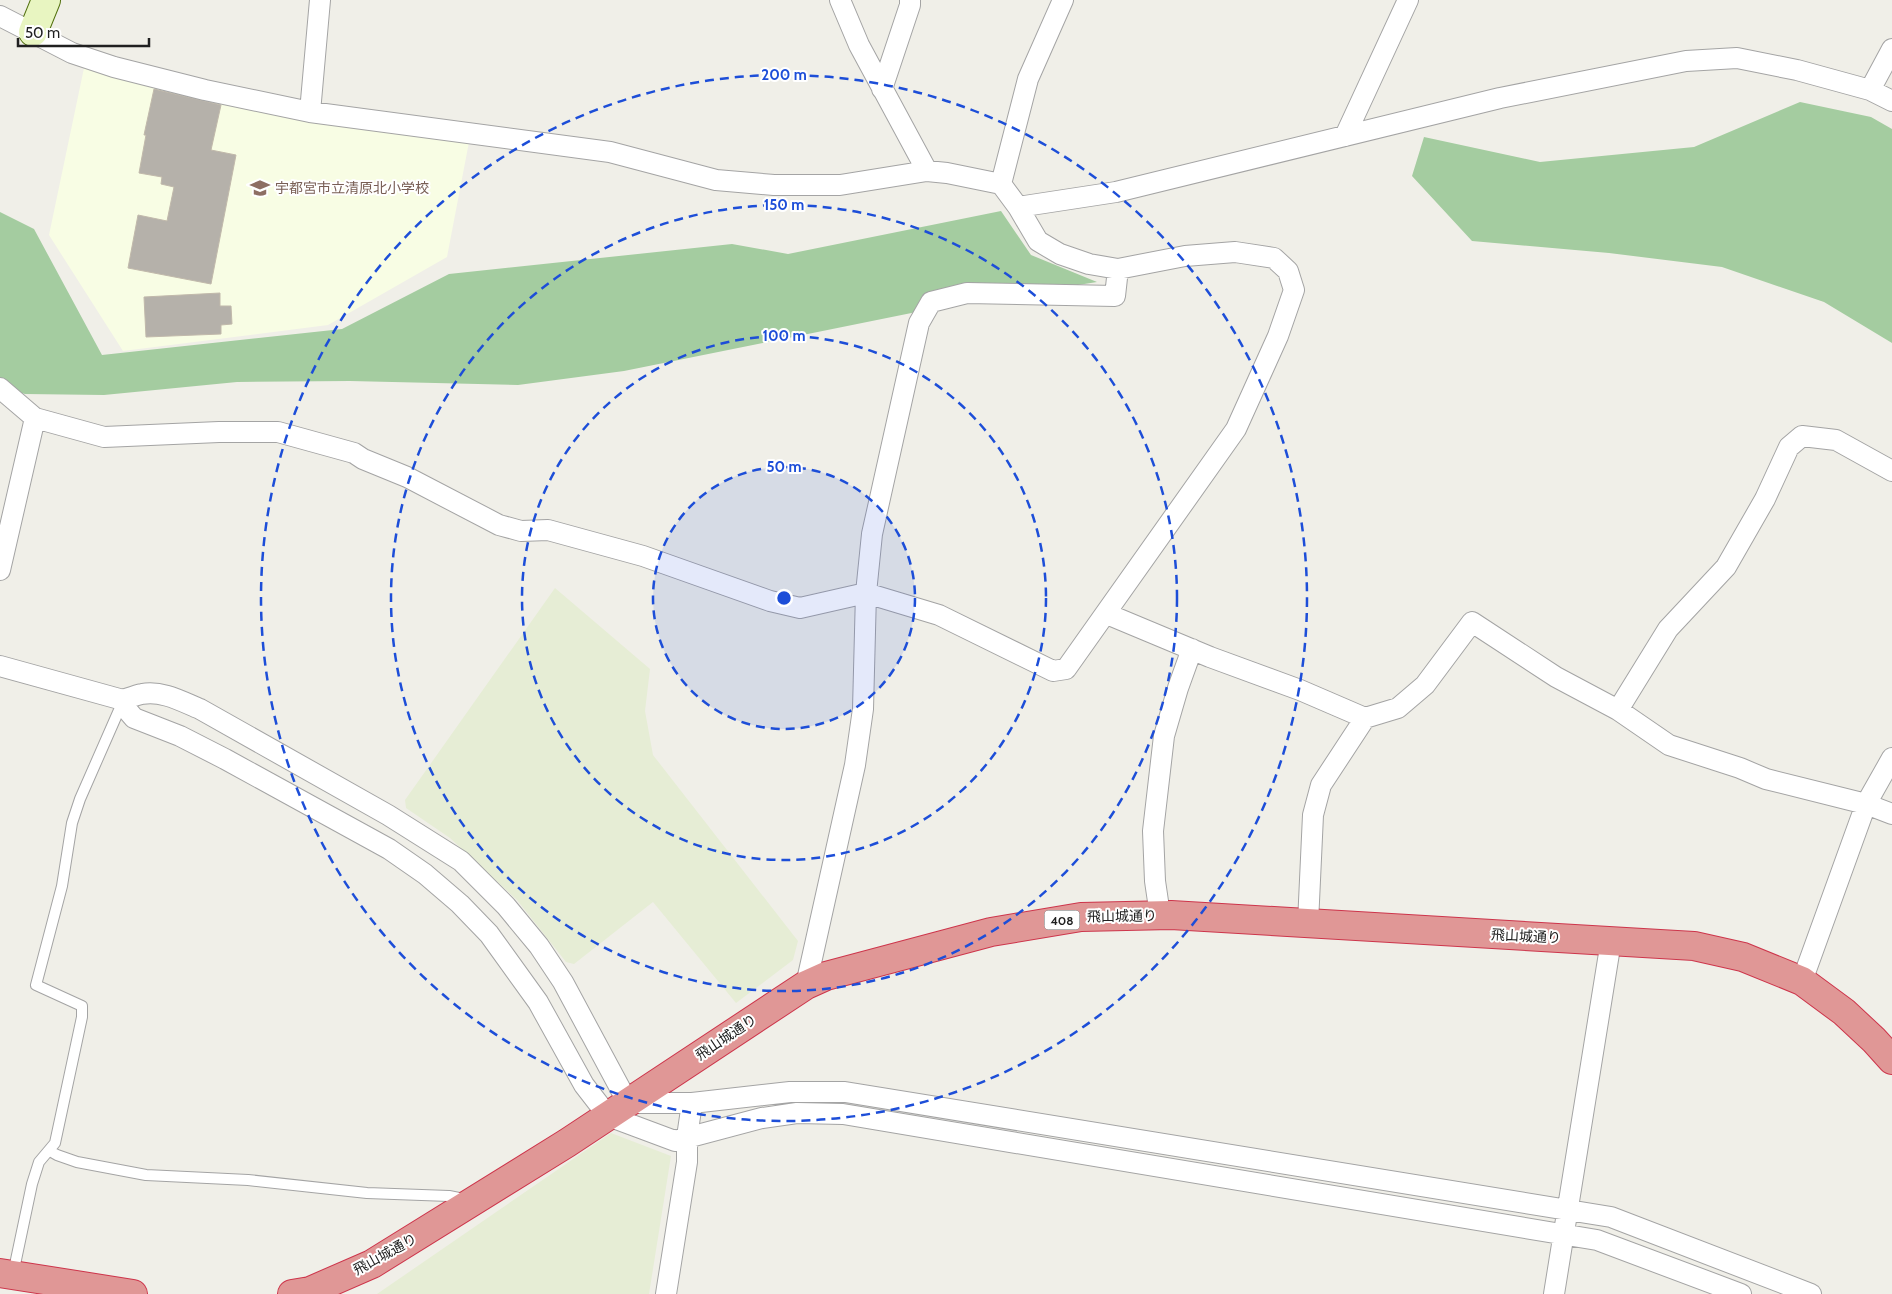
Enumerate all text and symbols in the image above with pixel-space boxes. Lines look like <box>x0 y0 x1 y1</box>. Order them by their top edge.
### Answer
scale bar <box>18 15 149 47</box>
text: 50 m <box>25 24 60 42</box>
text: 200 m <box>761 66 807 84</box>
school or university icon: 宇都宮市立清原北小学校 <box>249 177 271 199</box>
place label: 宇都宮市立清原北小学校 <box>275 179 429 197</box>
text: 150 m <box>764 196 804 214</box>
text: 100 m <box>762 327 806 345</box>
text: 50 m <box>766 458 802 476</box>
centre of rings <box>775 589 793 607</box>
street label: 飛山城通り <box>1087 906 1157 926</box>
road number: 408 <box>1044 910 1080 930</box>
street label: 飛山城通り <box>1491 925 1561 947</box>
street label: 飛山城通り <box>692 1010 760 1064</box>
street label: 飛山城通り <box>350 1229 420 1279</box>

